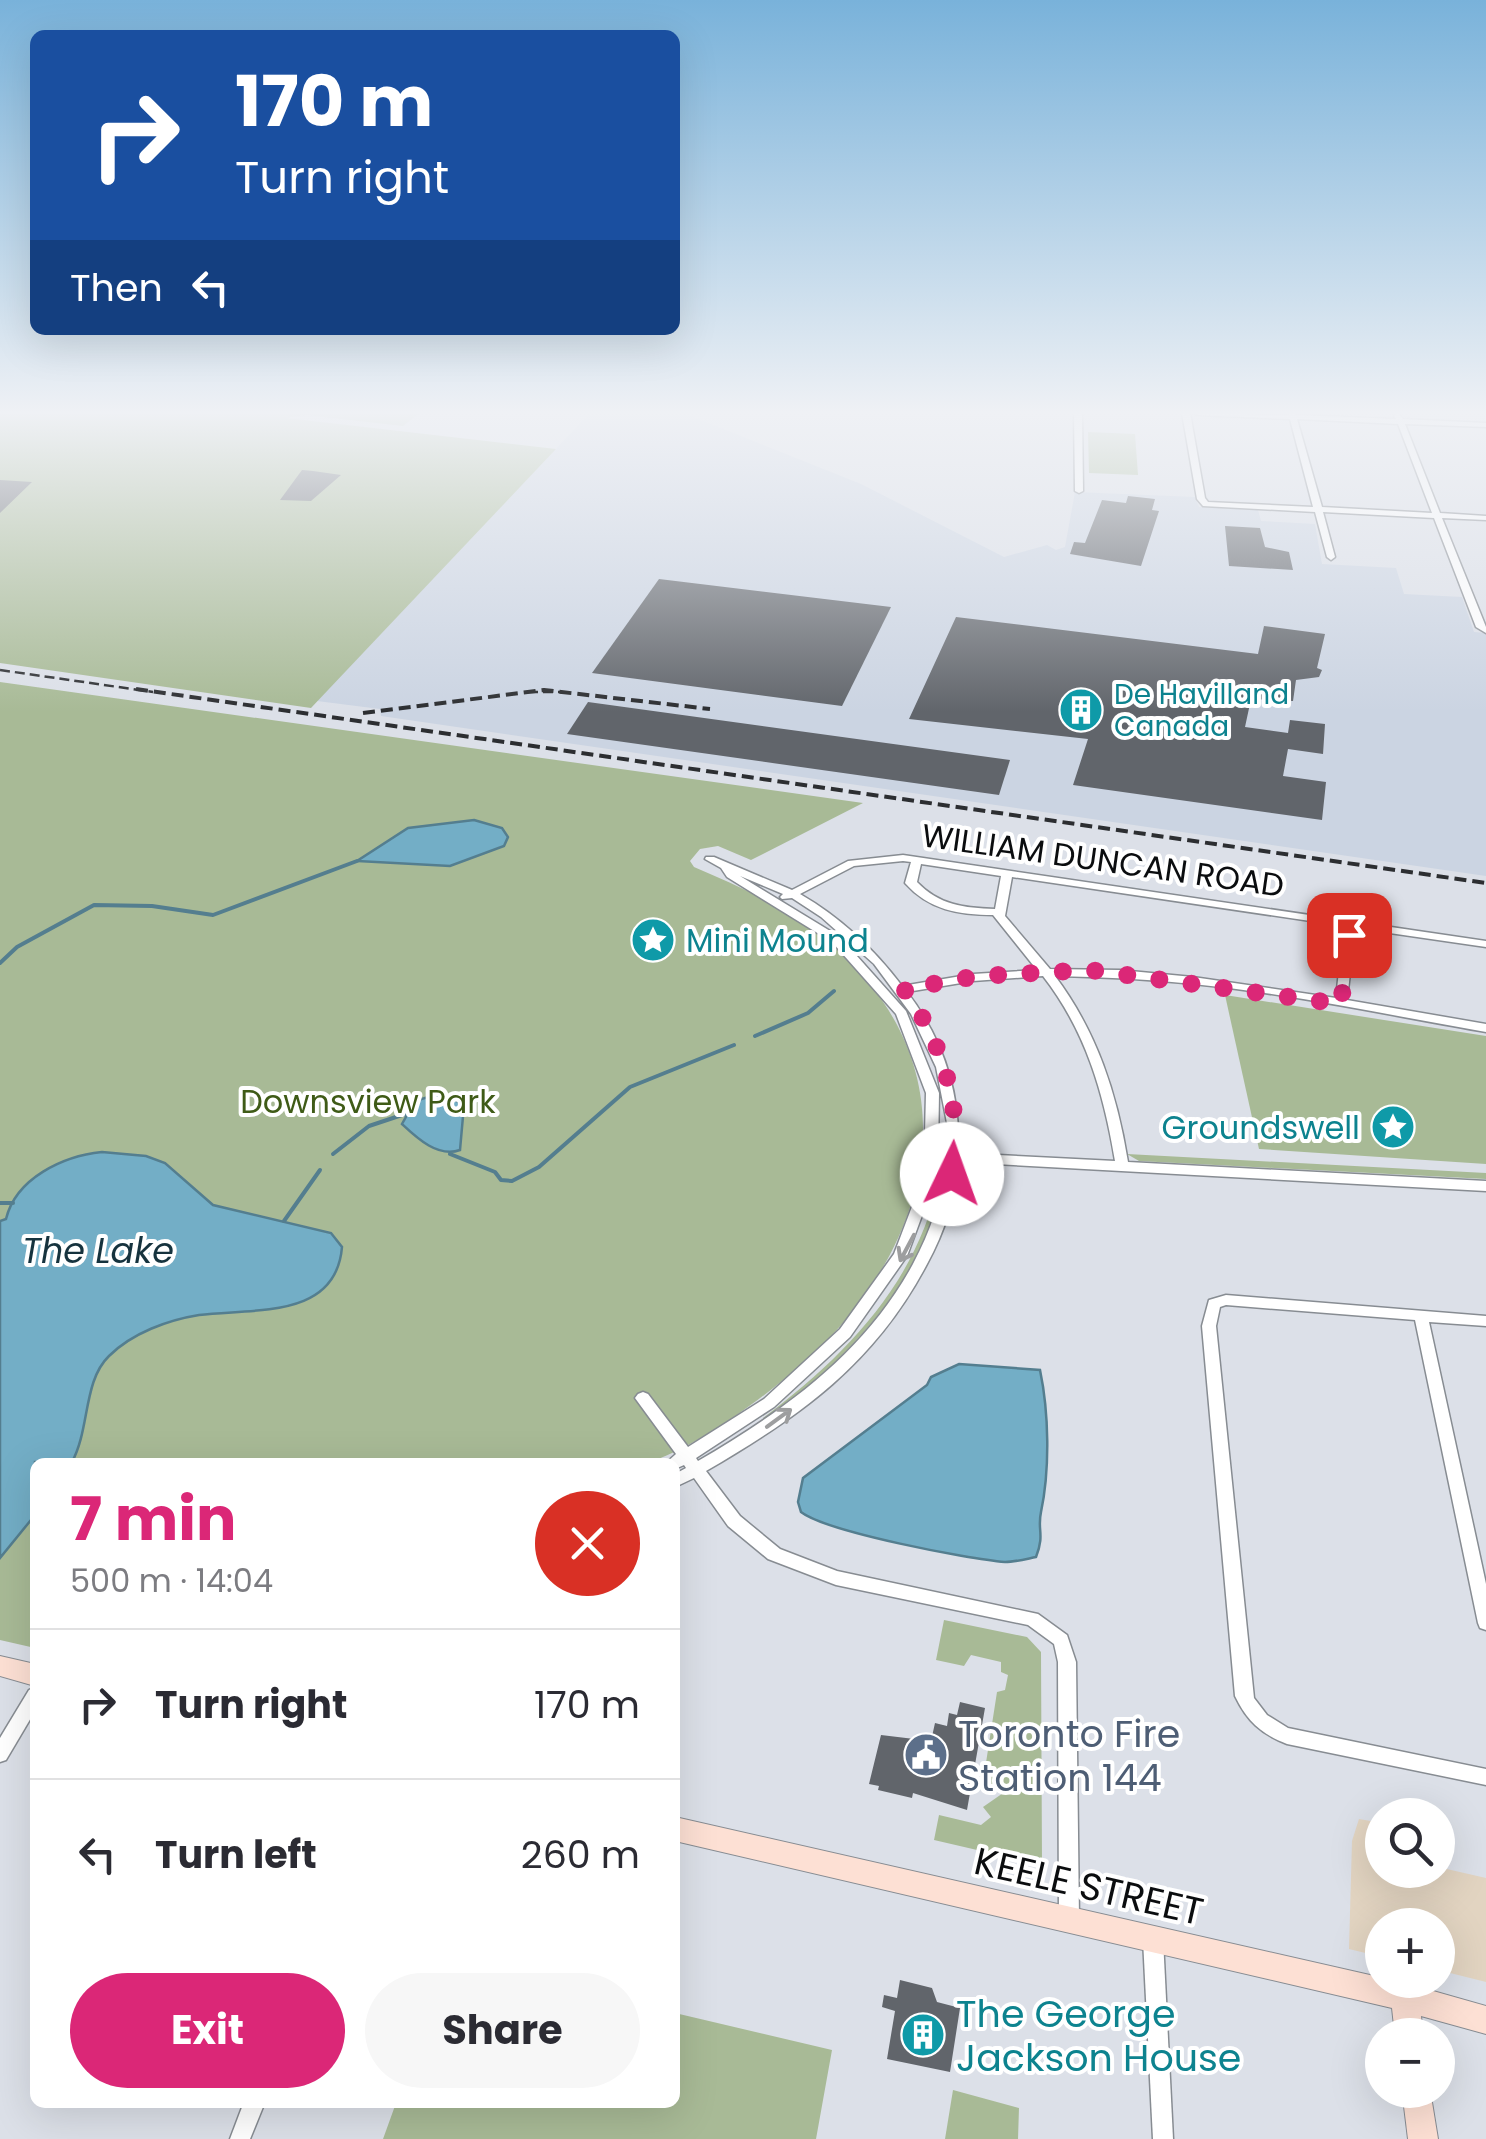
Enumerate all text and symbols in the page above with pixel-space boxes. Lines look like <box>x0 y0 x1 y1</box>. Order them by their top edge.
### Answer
text: 170 m <box>235 52 433 151</box>
icon: right <box>70 70 200 200</box>
text: Turn right <box>235 146 449 209</box>
icon: left <box>183 260 238 315</box>
text: Then <box>70 261 163 314</box>
place label: De Havilland Canada <box>1114 675 1289 746</box>
building icon: De Havilland Canada <box>1058 687 1104 733</box>
street label: WILLIAM DUNCAN ROAD <box>919 812 1287 908</box>
pin <box>1307 893 1392 978</box>
icon: arrive <box>1322 908 1377 963</box>
place icon: Mini Mound <box>630 917 676 963</box>
place label: Mini Mound <box>686 918 869 963</box>
park label: Downsview Park <box>240 1079 496 1124</box>
place icon: Groundswell <box>1370 1104 1416 1150</box>
place label: Groundswell <box>1162 1105 1360 1150</box>
position arrow <box>900 1122 1004 1226</box>
water label: The Lake <box>22 1226 174 1275</box>
one-way arrow <box>897 1233 916 1263</box>
one-way arrow <box>765 1408 793 1429</box>
text: 7 min <box>70 1477 237 1561</box>
button: close <box>535 1491 640 1596</box>
text: 500 m · 14:04 <box>70 1558 273 1603</box>
icon: right <box>70 1677 125 1732</box>
text: Turn right <box>155 1678 347 1731</box>
text: 170 m <box>534 1678 640 1731</box>
place label: Toronto Fire Station 144 <box>958 1707 1180 1804</box>
public building icon: Toronto Fire Station 144 <box>903 1732 949 1778</box>
map controls <box>1365 1798 1455 2108</box>
button: search <box>1365 1798 1455 1888</box>
icon: left <box>70 1827 125 1882</box>
text: Turn left <box>155 1828 317 1881</box>
text: 260 m <box>521 1828 640 1881</box>
street label: KEELE STREET <box>969 1834 1209 1938</box>
button: + <box>1365 1908 1455 1998</box>
button: Exit <box>70 1973 345 2088</box>
button: Share <box>365 1973 640 2088</box>
place label: The George Jackson House <box>956 1987 1241 2084</box>
building icon: The George Jackson House <box>900 2012 946 2058</box>
button: − <box>1365 2018 1455 2108</box>

